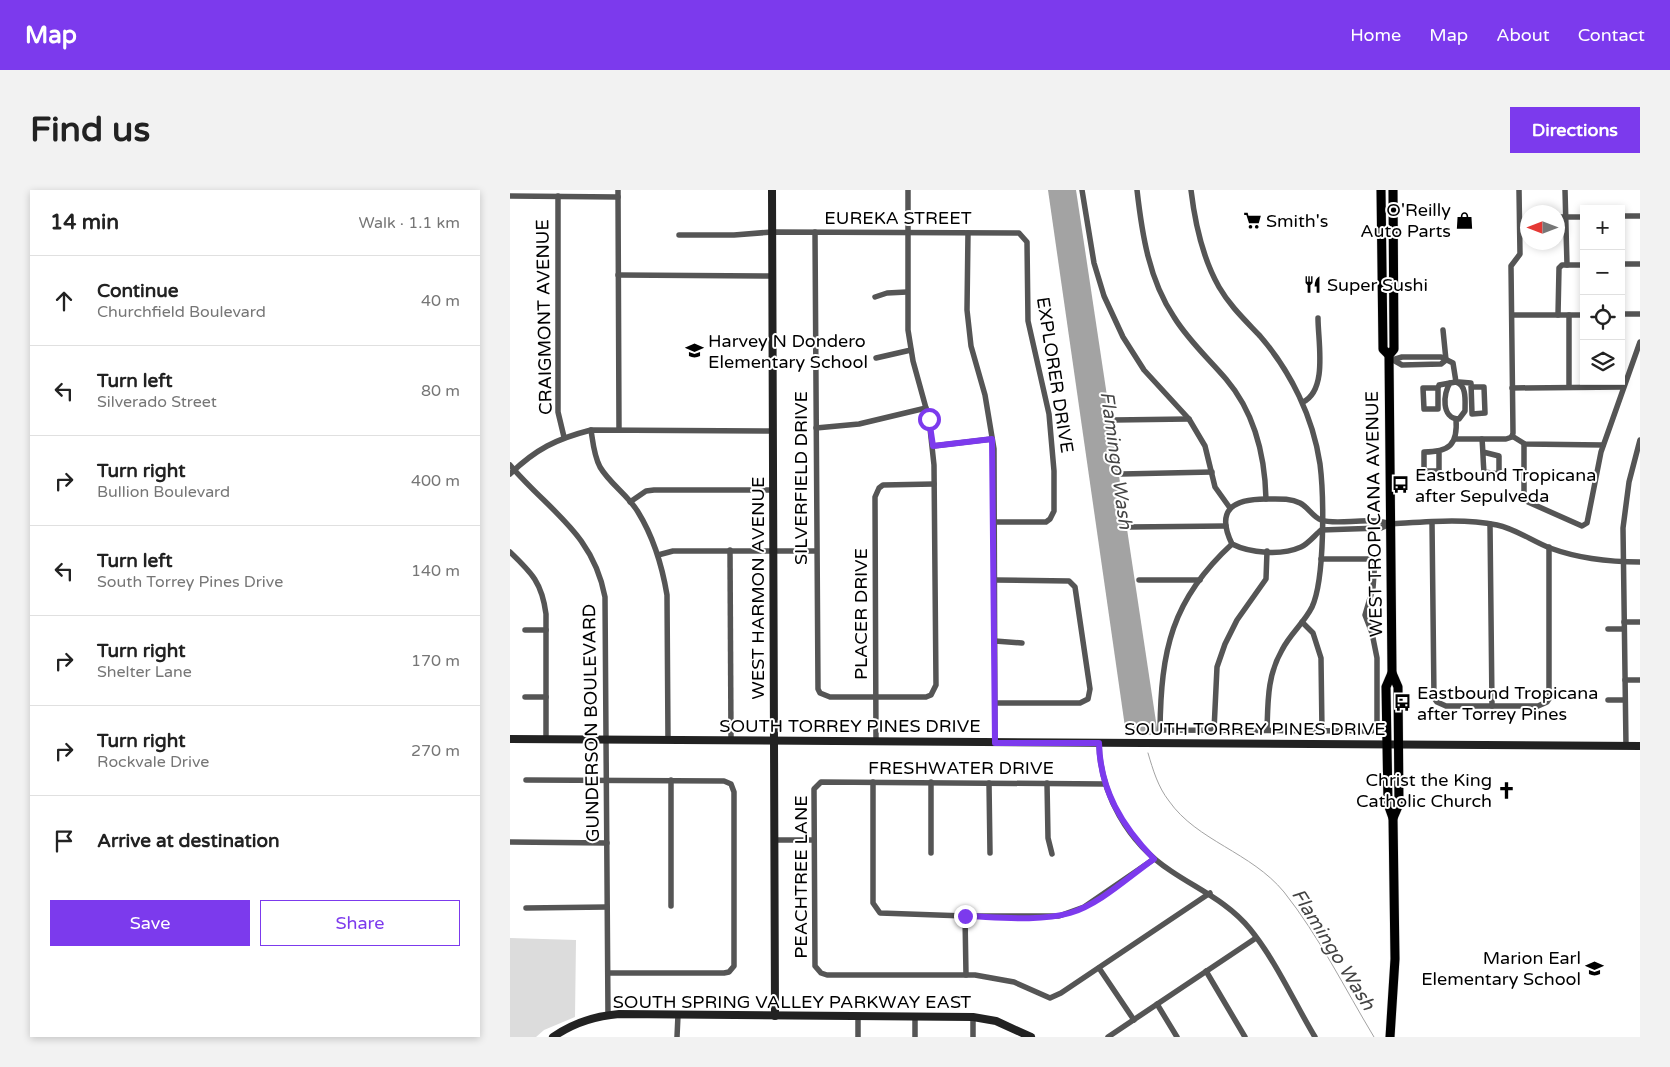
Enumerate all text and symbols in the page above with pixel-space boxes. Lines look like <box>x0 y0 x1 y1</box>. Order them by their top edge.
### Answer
text: Map <box>25 21 77 50</box>
text: Home <box>1350 24 1401 46</box>
text: Map <box>1429 24 1468 46</box>
text: About <box>1496 24 1550 46</box>
text: Contact <box>1578 24 1645 46</box>
button: Directions <box>1510 107 1640 153</box>
text: Find us <box>30 109 150 151</box>
place label: O'Reilly Auto Parts <box>1360 199 1451 242</box>
north arrow <box>1520 205 1565 250</box>
map controls <box>1580 205 1625 385</box>
button: + <box>1580 205 1625 250</box>
street label: EUREKA STREET <box>824 207 972 229</box>
text: 14 min <box>50 210 119 235</box>
place label: Smith's <box>1266 210 1328 232</box>
shop icon: O'Reilly Auto Parts <box>1455 210 1475 230</box>
supermarket icon: Smith's <box>1242 211 1262 231</box>
text: Walk · 1.1 km <box>358 213 460 233</box>
street label: CRAIGMONT AVENUE <box>531 219 557 415</box>
button: − <box>1580 250 1625 295</box>
place label: Super Sushi <box>1327 274 1428 296</box>
restaurant icon: Super Sushi <box>1303 275 1323 295</box>
text: Continue <box>97 280 179 302</box>
icon: ahead <box>50 287 78 315</box>
text: 40 m <box>421 291 460 311</box>
street label: EXPLORER DRIVE <box>1032 295 1078 455</box>
button: locate <box>1580 295 1625 340</box>
text: Churchfield Boulevard <box>97 302 266 322</box>
place label: Harvey N Dondero Elementary School <box>708 330 868 373</box>
button: layers <box>1580 340 1625 385</box>
school or university icon: Harvey N Dondero Elementary School <box>684 341 704 361</box>
text: Turn left <box>97 370 173 392</box>
icon: left <box>50 377 78 405</box>
text: 80 m <box>421 381 460 401</box>
water label: Flamingo Wash <box>1095 390 1137 531</box>
street label: SILVERFIELD DRIVE <box>790 391 812 565</box>
street label: WEST TROPICANA AVENUE <box>1361 391 1387 637</box>
text: Silverado Street <box>97 392 217 412</box>
route start <box>918 408 941 431</box>
text: Turn right <box>97 460 185 482</box>
place label: Eastbound Tropicana after Sepulveda <box>1415 464 1596 507</box>
icon: right <box>50 467 78 495</box>
text: 400 m <box>411 471 460 491</box>
bus stop icon: Eastbound Tropicana after Sepulveda <box>1391 475 1411 495</box>
street label: WEST HARMON AVENUE <box>747 477 769 699</box>
text: Bullion Boulevard <box>97 482 230 502</box>
street label: PLACER DRIVE <box>850 548 872 680</box>
text: Turn left <box>97 550 173 572</box>
icon: left <box>50 557 78 585</box>
text: 140 m <box>411 561 460 581</box>
text: South Torrey Pines Drive <box>97 572 283 592</box>
street label: GUNDERSON BOULEVARD <box>578 604 604 842</box>
text: Turn right <box>97 640 185 662</box>
icon: right <box>50 647 78 675</box>
text: 170 m <box>411 651 460 671</box>
text: Shelter Lane <box>97 662 192 682</box>
place label: Eastbound Tropicana after Torrey Pines <box>1417 682 1598 725</box>
bus stop icon: Eastbound Tropicana after Torrey Pines <box>1393 693 1413 713</box>
street label: SOUTH TORREY PINES DRIVE <box>719 715 981 737</box>
street label: SOUTH TORREY PINES DRIVE <box>1124 718 1386 740</box>
text: Turn right <box>97 730 185 752</box>
icon: right <box>50 737 78 765</box>
text: 270 m <box>411 741 460 761</box>
text: Rockvale Drive <box>97 752 209 772</box>
street label: FRESHWATER DRIVE <box>868 757 1054 779</box>
place label: Christ the King Catholic Church <box>1356 769 1492 812</box>
church icon: Christ the King Catholic Church <box>1496 780 1516 800</box>
street label: PEACHTREE LANE <box>790 795 812 959</box>
icon: arrive <box>50 827 78 855</box>
text: Arrive at destination <box>97 830 280 852</box>
water label: Flamingo Wash <box>1287 885 1380 1015</box>
button: Save <box>50 900 250 946</box>
button: Share <box>260 900 460 946</box>
route end <box>954 905 977 928</box>
place label: Marion Earl Elementary School <box>1421 947 1581 990</box>
school or university icon: Marion Earl Elementary School <box>1585 958 1605 978</box>
street label: SOUTH SPRING VALLEY PARKWAY EAST <box>613 991 971 1013</box>

